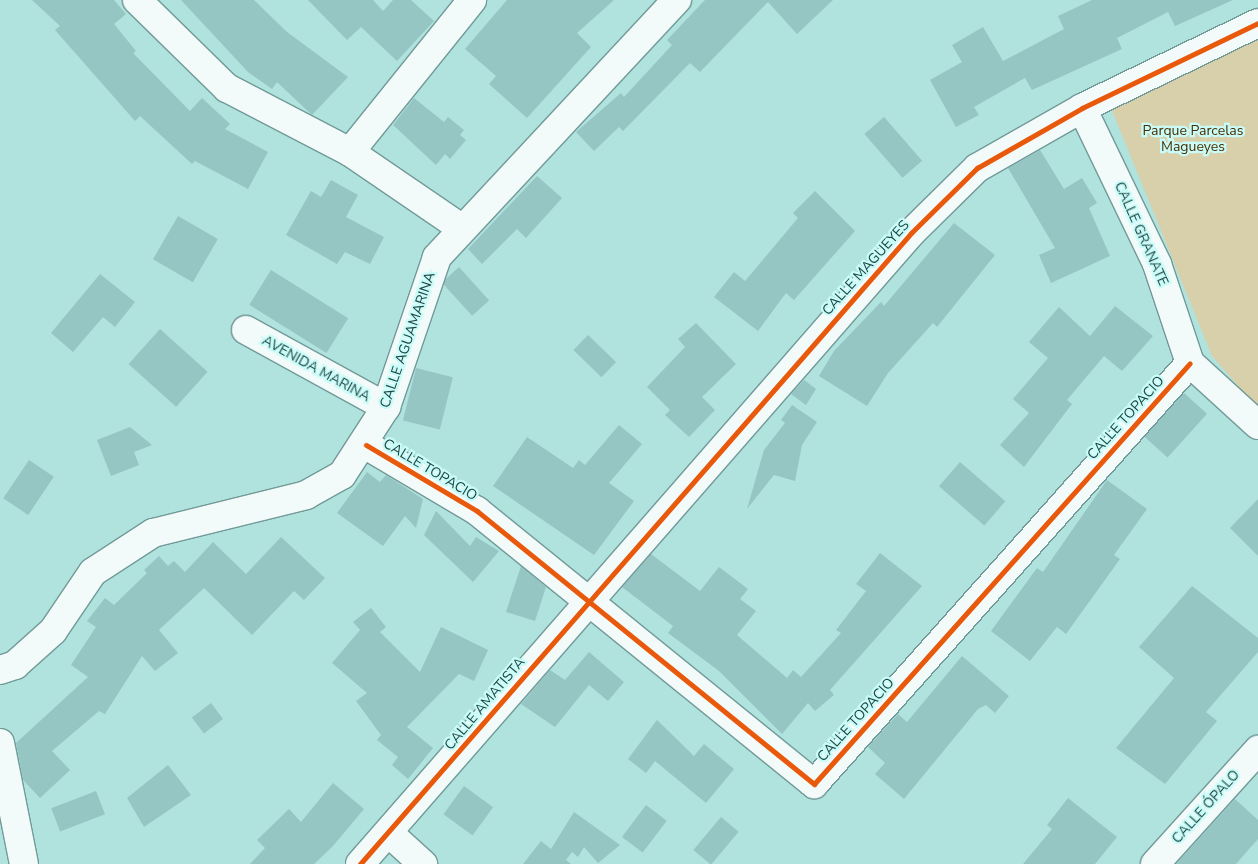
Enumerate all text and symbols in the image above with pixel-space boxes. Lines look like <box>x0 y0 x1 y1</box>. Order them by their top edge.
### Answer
park label: Parque Parcelas Magueyes <box>1143 123 1243 156</box>
street label: CALLE GRANATE <box>1111 179 1171 289</box>
street label: CALLE MAGUEYES <box>819 217 913 319</box>
street label: CALLE AGUAMARINA <box>377 270 439 410</box>
street label: AVENIDA MARINA <box>259 332 373 406</box>
street label: CALLE TOPACIO <box>1084 373 1168 463</box>
street label: CALLE TOPACIO <box>380 435 480 505</box>
street label: CALLE AMATISTA <box>441 654 529 754</box>
street label: CALLE TOPACIO <box>814 675 898 765</box>
street label: CALLE ÓPALO <box>1169 767 1243 847</box>

